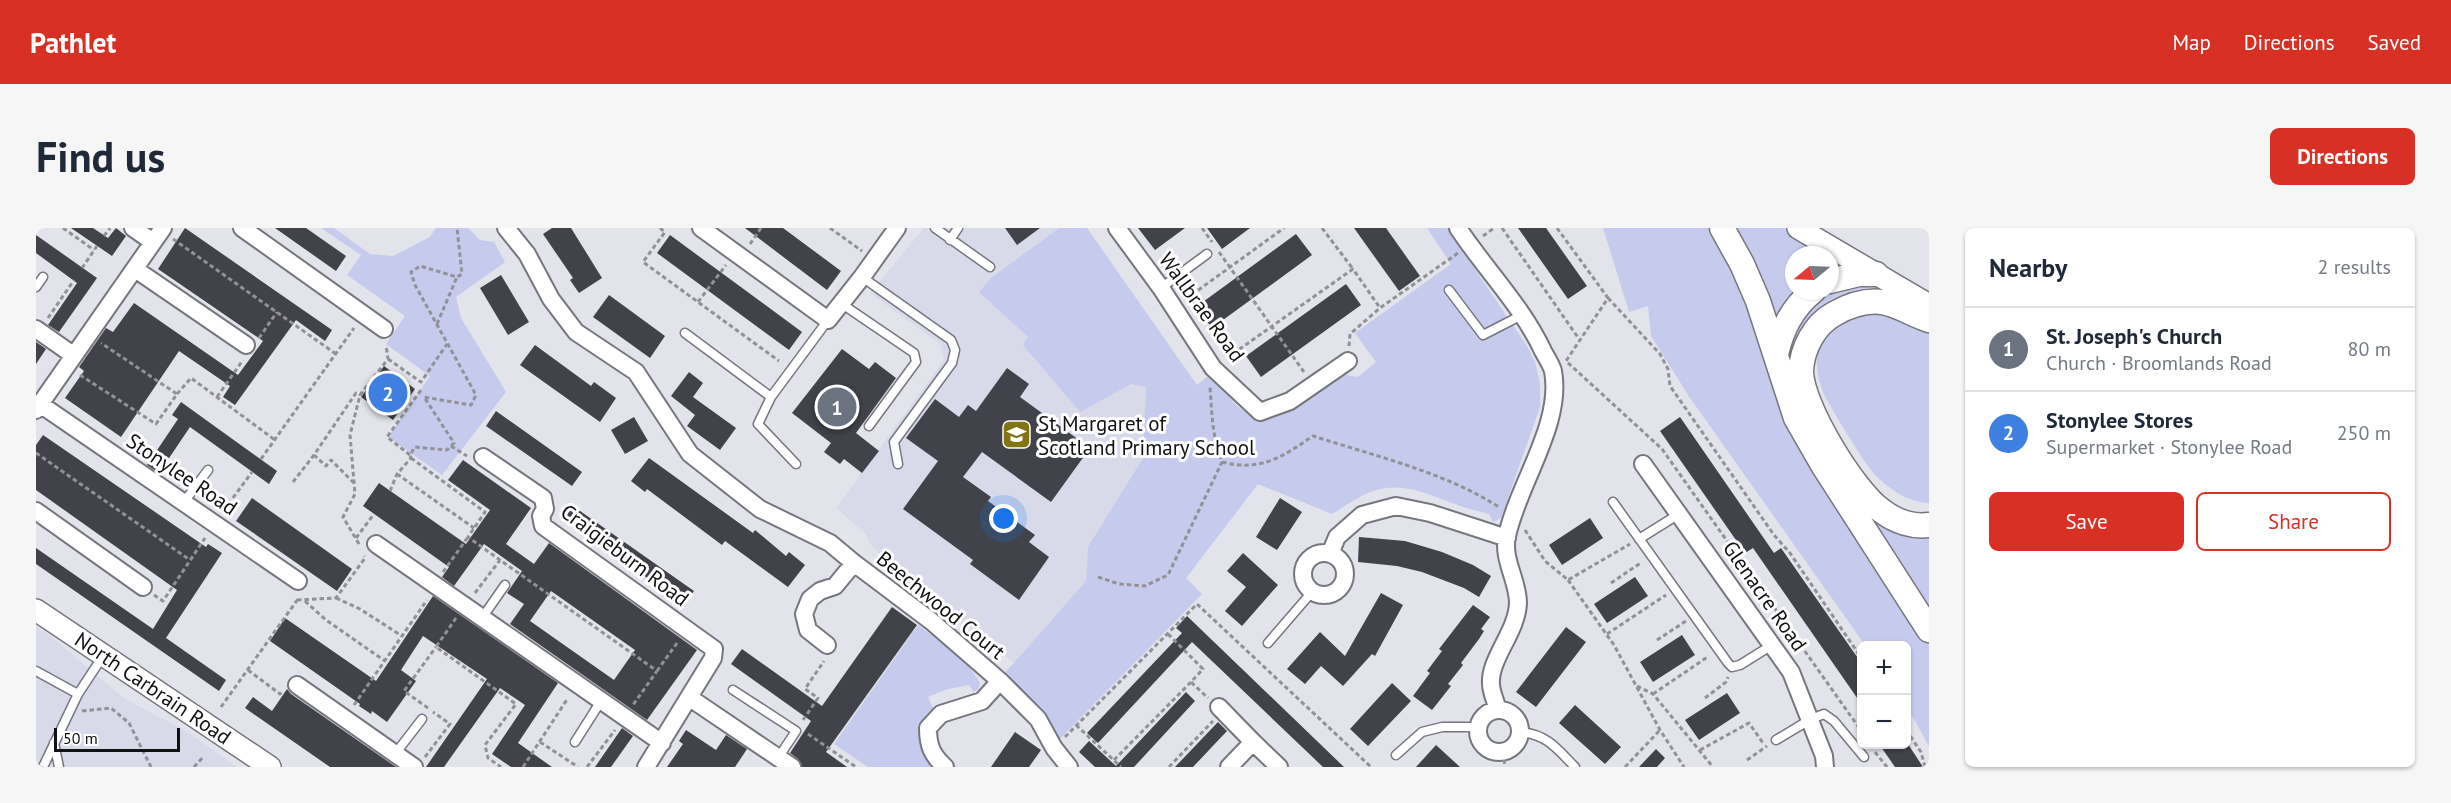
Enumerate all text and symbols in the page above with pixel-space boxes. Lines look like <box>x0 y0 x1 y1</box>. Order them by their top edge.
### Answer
text: Pathlet <box>30 24 116 61</box>
text: Map <box>2172 29 2211 56</box>
text: Directions <box>2244 29 2335 56</box>
text: Saved <box>2368 29 2421 56</box>
button: Directions <box>2270 128 2415 185</box>
text: Find us <box>36 129 165 184</box>
north arrow <box>1785 246 1839 300</box>
street label: Wallbrae Road <box>1153 247 1251 367</box>
text: Nearby <box>1989 251 2067 284</box>
text: 2 results <box>2318 254 2391 280</box>
text: St. Joseph's Church <box>2046 322 2222 350</box>
text: 1 <box>2003 336 2014 362</box>
text: 80 m <box>2348 336 2391 362</box>
text: Church · Broomlands Road <box>2046 350 2272 376</box>
pin: 2 <box>368 370 408 416</box>
pin: 1 <box>818 384 856 429</box>
text: Stonylee Stores <box>2046 406 2193 434</box>
place label: St Margaret of Scotland Primary School <box>1038 410 1255 461</box>
school or university icon: St Margaret of Scotland Primary School <box>1001 419 1033 451</box>
text: 2 <box>2003 420 2014 446</box>
text: 250 m <box>2337 420 2391 446</box>
street label: Stonylee Road <box>121 427 243 521</box>
text: Supermarket · Stonylee Road <box>2046 434 2292 460</box>
button: Save <box>1989 492 2184 551</box>
button: Share <box>2196 492 2391 551</box>
street label: Craigieburn Road <box>555 498 695 612</box>
your location <box>989 504 1018 533</box>
street label: Glenacre Road <box>1717 535 1813 657</box>
street label: Beechwood Court <box>871 545 1011 665</box>
street label: North Carbrain Road <box>70 626 236 750</box>
map controls <box>1857 641 1911 749</box>
button: + <box>1857 641 1911 695</box>
button: − <box>1857 695 1911 749</box>
scale bar <box>54 725 180 752</box>
text: 50 m <box>63 728 98 748</box>

